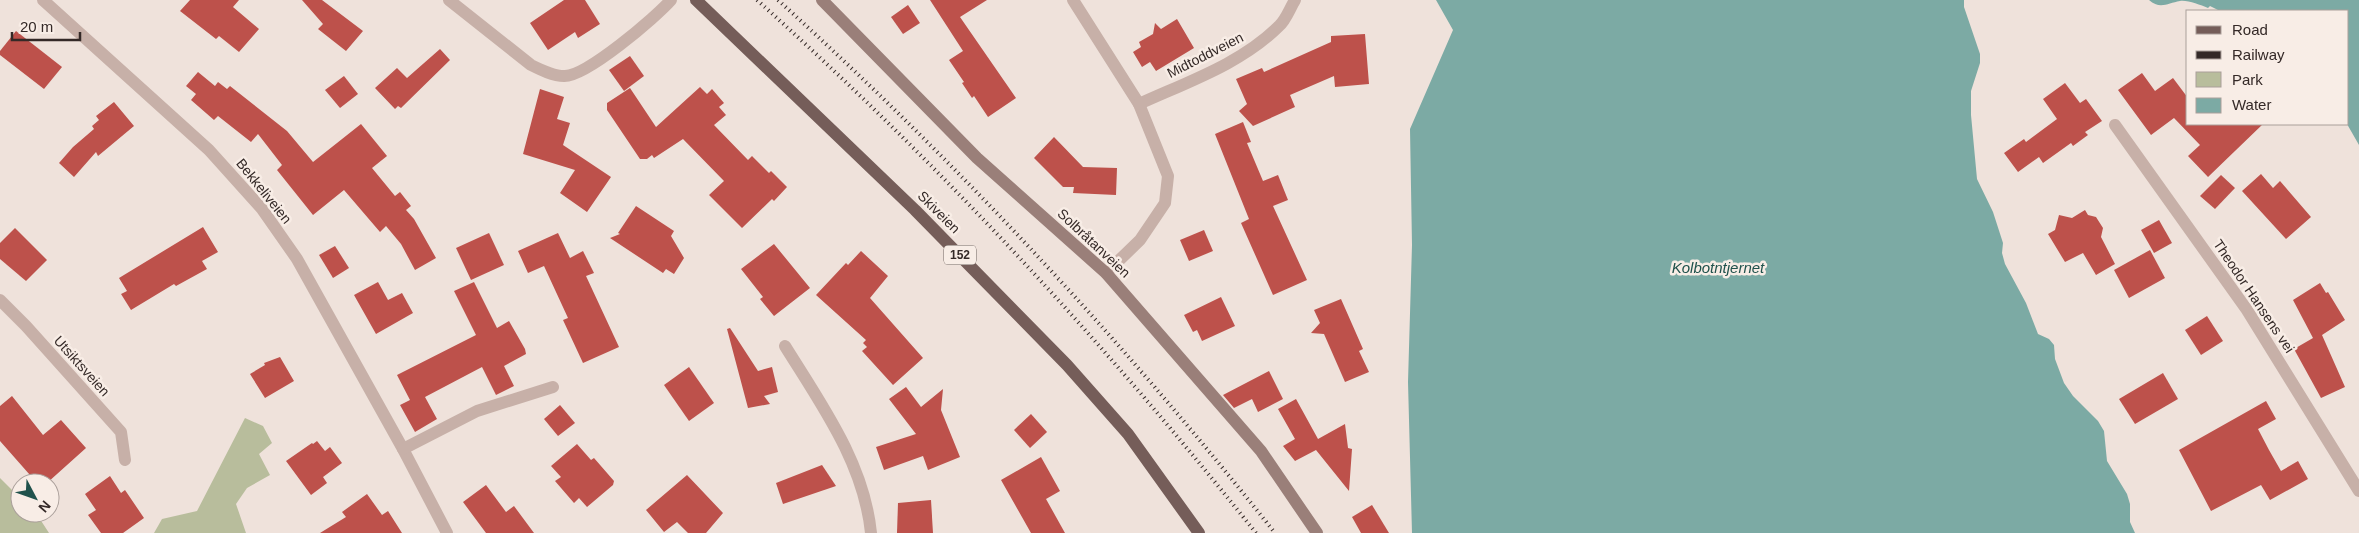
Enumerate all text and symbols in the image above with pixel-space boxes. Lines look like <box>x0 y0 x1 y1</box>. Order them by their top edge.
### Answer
scale bar <box>12 10 80 42</box>
legend <box>2186 10 2349 125</box>
text: 20 m <box>20 18 53 35</box>
text: Road <box>2232 21 2268 38</box>
street label: Midtoddveien <box>1164 29 1246 81</box>
text: Railway <box>2232 46 2285 63</box>
text: Park <box>2232 71 2263 88</box>
text: Water <box>2232 96 2271 113</box>
street label: Bekkeliveien <box>233 155 295 227</box>
street label: Skiveien <box>915 188 963 236</box>
street label: Solbråtanveien <box>1054 205 1134 281</box>
street label: Theodor Hansens vei <box>2210 236 2298 356</box>
road number: 152 <box>944 246 976 264</box>
water label: Kolbotntjernet <box>1672 259 1765 276</box>
street label: Utsiktsveien <box>51 333 113 399</box>
north arrow <box>10 473 60 523</box>
text: N <box>35 497 54 516</box>

